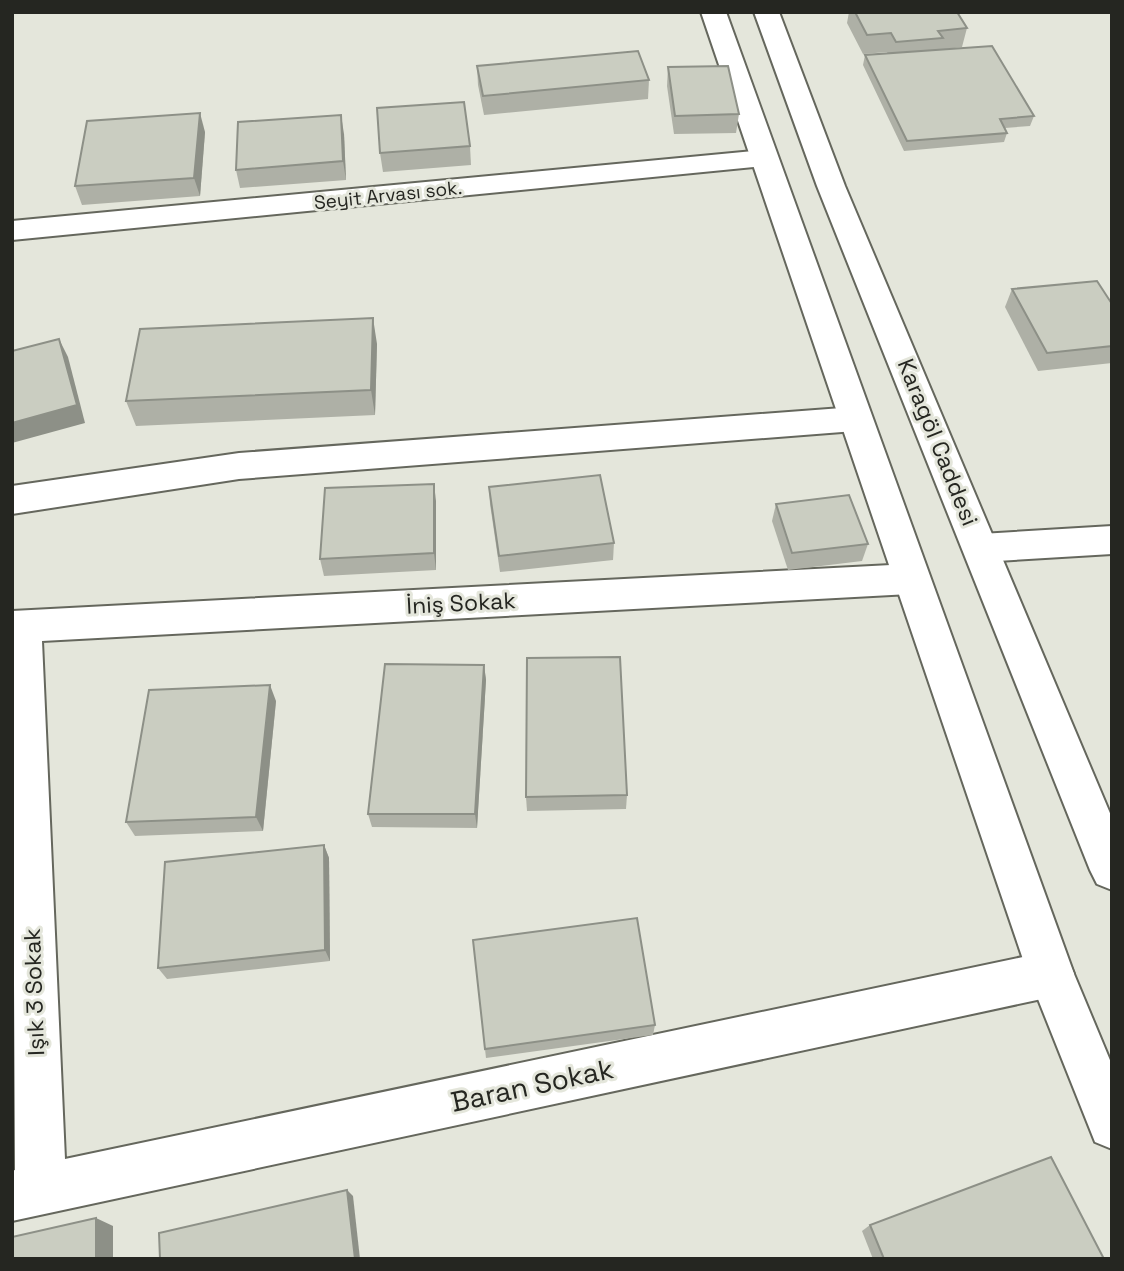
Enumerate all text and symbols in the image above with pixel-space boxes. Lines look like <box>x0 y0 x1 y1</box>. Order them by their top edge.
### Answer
street label: Seyit Arvası sok. <box>313 175 463 215</box>
street label: Karagöl Caddesi <box>891 354 985 530</box>
street label: İniş Sokak <box>406 585 516 621</box>
street label: Işık 3 Sokak <box>17 928 51 1056</box>
street label: Baran Sokak <box>447 1050 617 1120</box>

